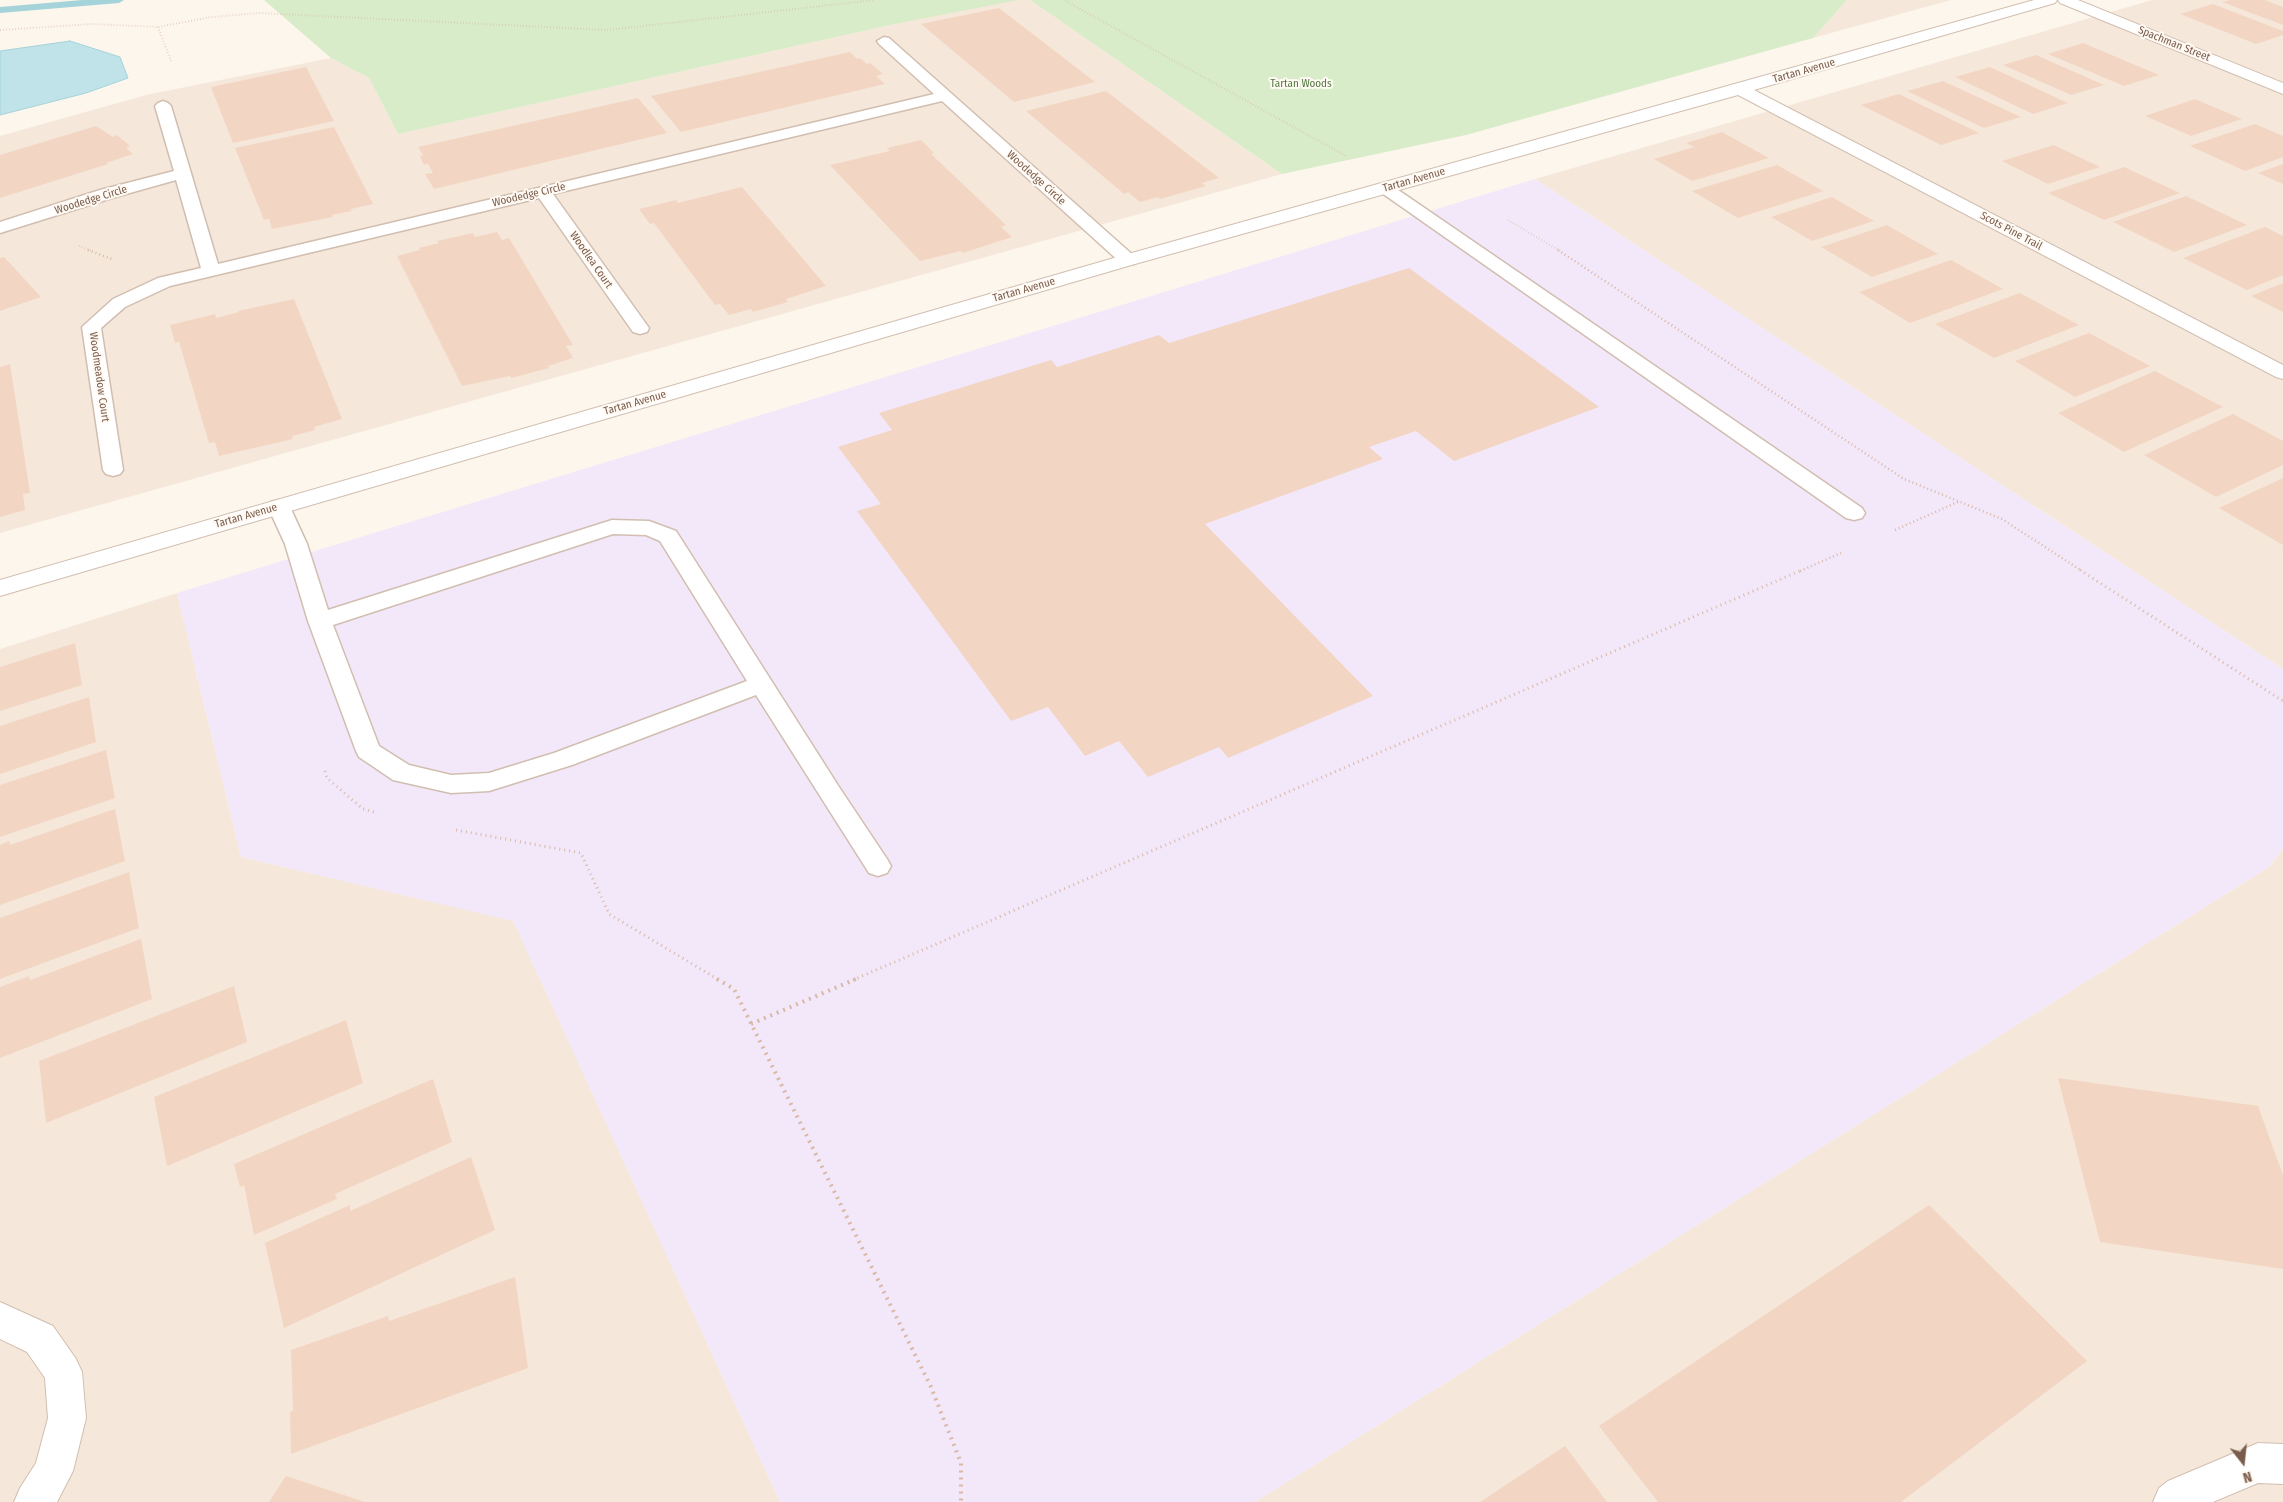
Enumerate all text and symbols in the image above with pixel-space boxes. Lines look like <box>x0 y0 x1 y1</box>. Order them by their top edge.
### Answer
street label: Spachman Street <box>2136 24 2212 64</box>
street label: Tartan Avenue <box>1771 56 1837 86</box>
park label: Tartan Woods <box>1270 77 1332 91</box>
street label: Woodedge Circle <box>1004 148 1068 208</box>
street label: Tartan Avenue <box>1381 165 1447 195</box>
street label: Woodedge Circle <box>491 180 567 210</box>
street label: Woodedge Circle <box>53 183 129 217</box>
street label: Scots Pine Trail <box>1978 209 2044 253</box>
street label: Woodlea Court <box>567 229 615 291</box>
street label: Tartan Avenue <box>991 275 1057 305</box>
street label: Woodmeadow Court <box>86 331 112 423</box>
street label: Tartan Avenue <box>602 388 668 418</box>
street label: Tartan Avenue <box>213 501 279 531</box>
north arrow <box>2218 1437 2268 1487</box>
text: N <box>2241 1468 2254 1486</box>

